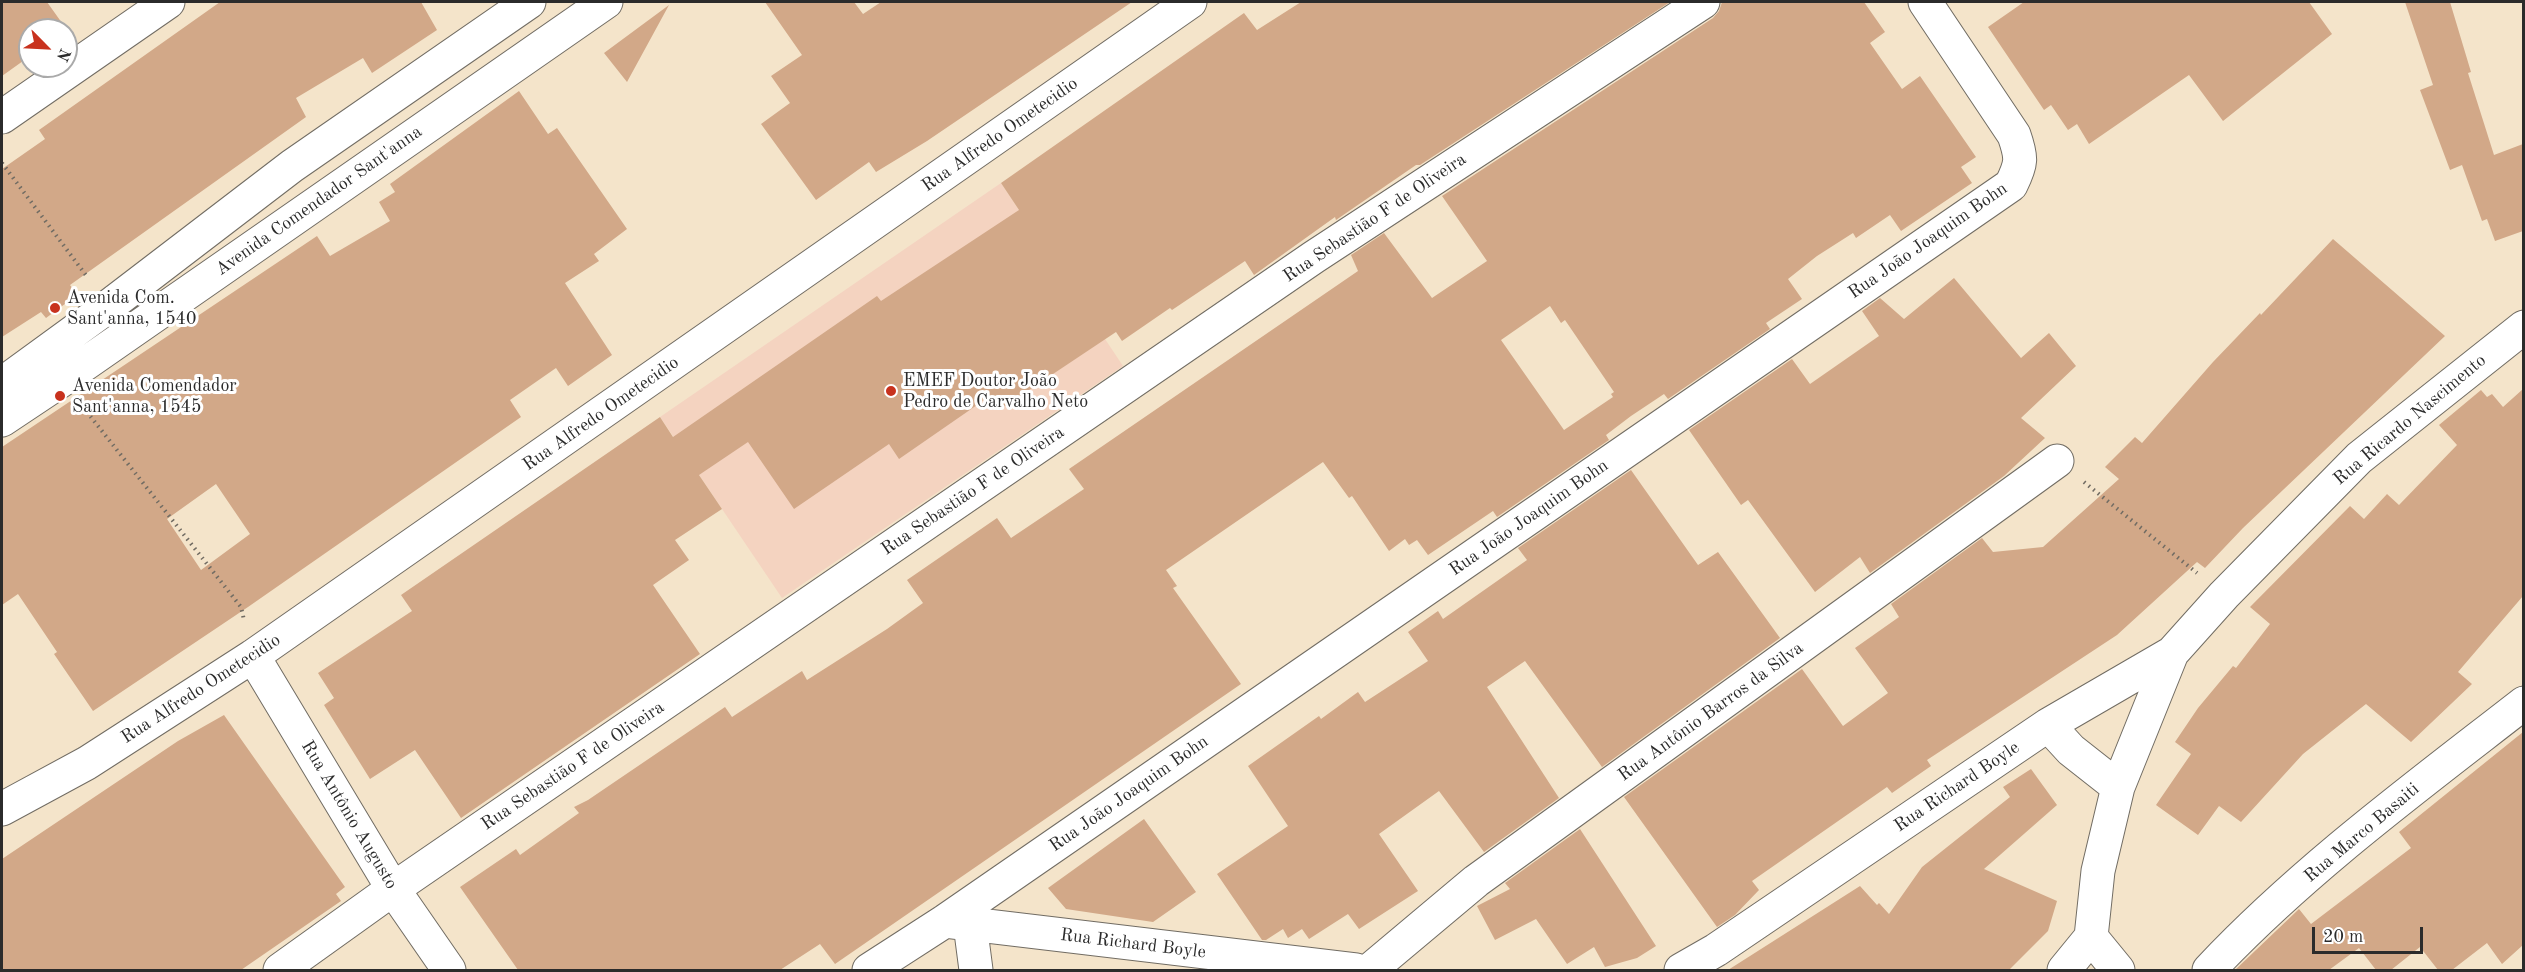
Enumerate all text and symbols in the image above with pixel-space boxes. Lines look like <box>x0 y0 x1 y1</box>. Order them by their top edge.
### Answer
north arrow <box>18 18 78 78</box>
text: N <box>53 46 72 63</box>
street label: Rua Alfredo Ometecidio <box>918 73 1082 197</box>
street label: Avenida Comendador Sant'anna <box>211 121 427 281</box>
street label: Rua Sebastião F de Oliveira <box>1279 149 1471 287</box>
street label: Rua João Joaquim Bohn <box>1844 178 2012 304</box>
place label: Avenida Com. Sant'anna, 1540 <box>67 287 196 330</box>
marker: Avenida Com. Sant'anna, 1540 <box>48 301 62 315</box>
street label: Rua Ricardo Nascimento <box>2329 350 2491 490</box>
street label: Rua Alfredo Ometecidio <box>519 352 683 476</box>
place label: EMEF Doutor João Pedro de Carvalho Neto <box>903 370 1088 412</box>
place label: Avenida Comendador Sant'anna, 1545 <box>72 375 237 418</box>
marker: EMEF Doutor João Pedro de Carvalho Neto <box>884 384 898 398</box>
marker: Avenida Comendador Sant'anna, 1545 <box>53 389 67 403</box>
street label: Rua Sebastião F de Oliveira <box>877 422 1069 560</box>
street label: Rua João Joaquim Bohn <box>1445 455 1613 581</box>
street label: Rua Alfredo Ometecidio <box>117 629 285 749</box>
street label: Rua Antônio Barros da Silva <box>1614 638 1808 786</box>
street label: Rua Sebastião F de Oliveira <box>477 697 669 835</box>
street label: Rua João Joaquim Bohn <box>1045 731 1213 857</box>
street label: Rua Antônio Augusto <box>296 737 402 893</box>
street label: Rua Richard Boyle <box>1890 737 2024 837</box>
street label: Rua Marco Basaiti <box>2300 779 2424 887</box>
scale bar <box>2315 915 2426 953</box>
street label: Rua Richard Boyle <box>1059 924 1207 964</box>
text: 20 m <box>2323 928 2363 946</box>

